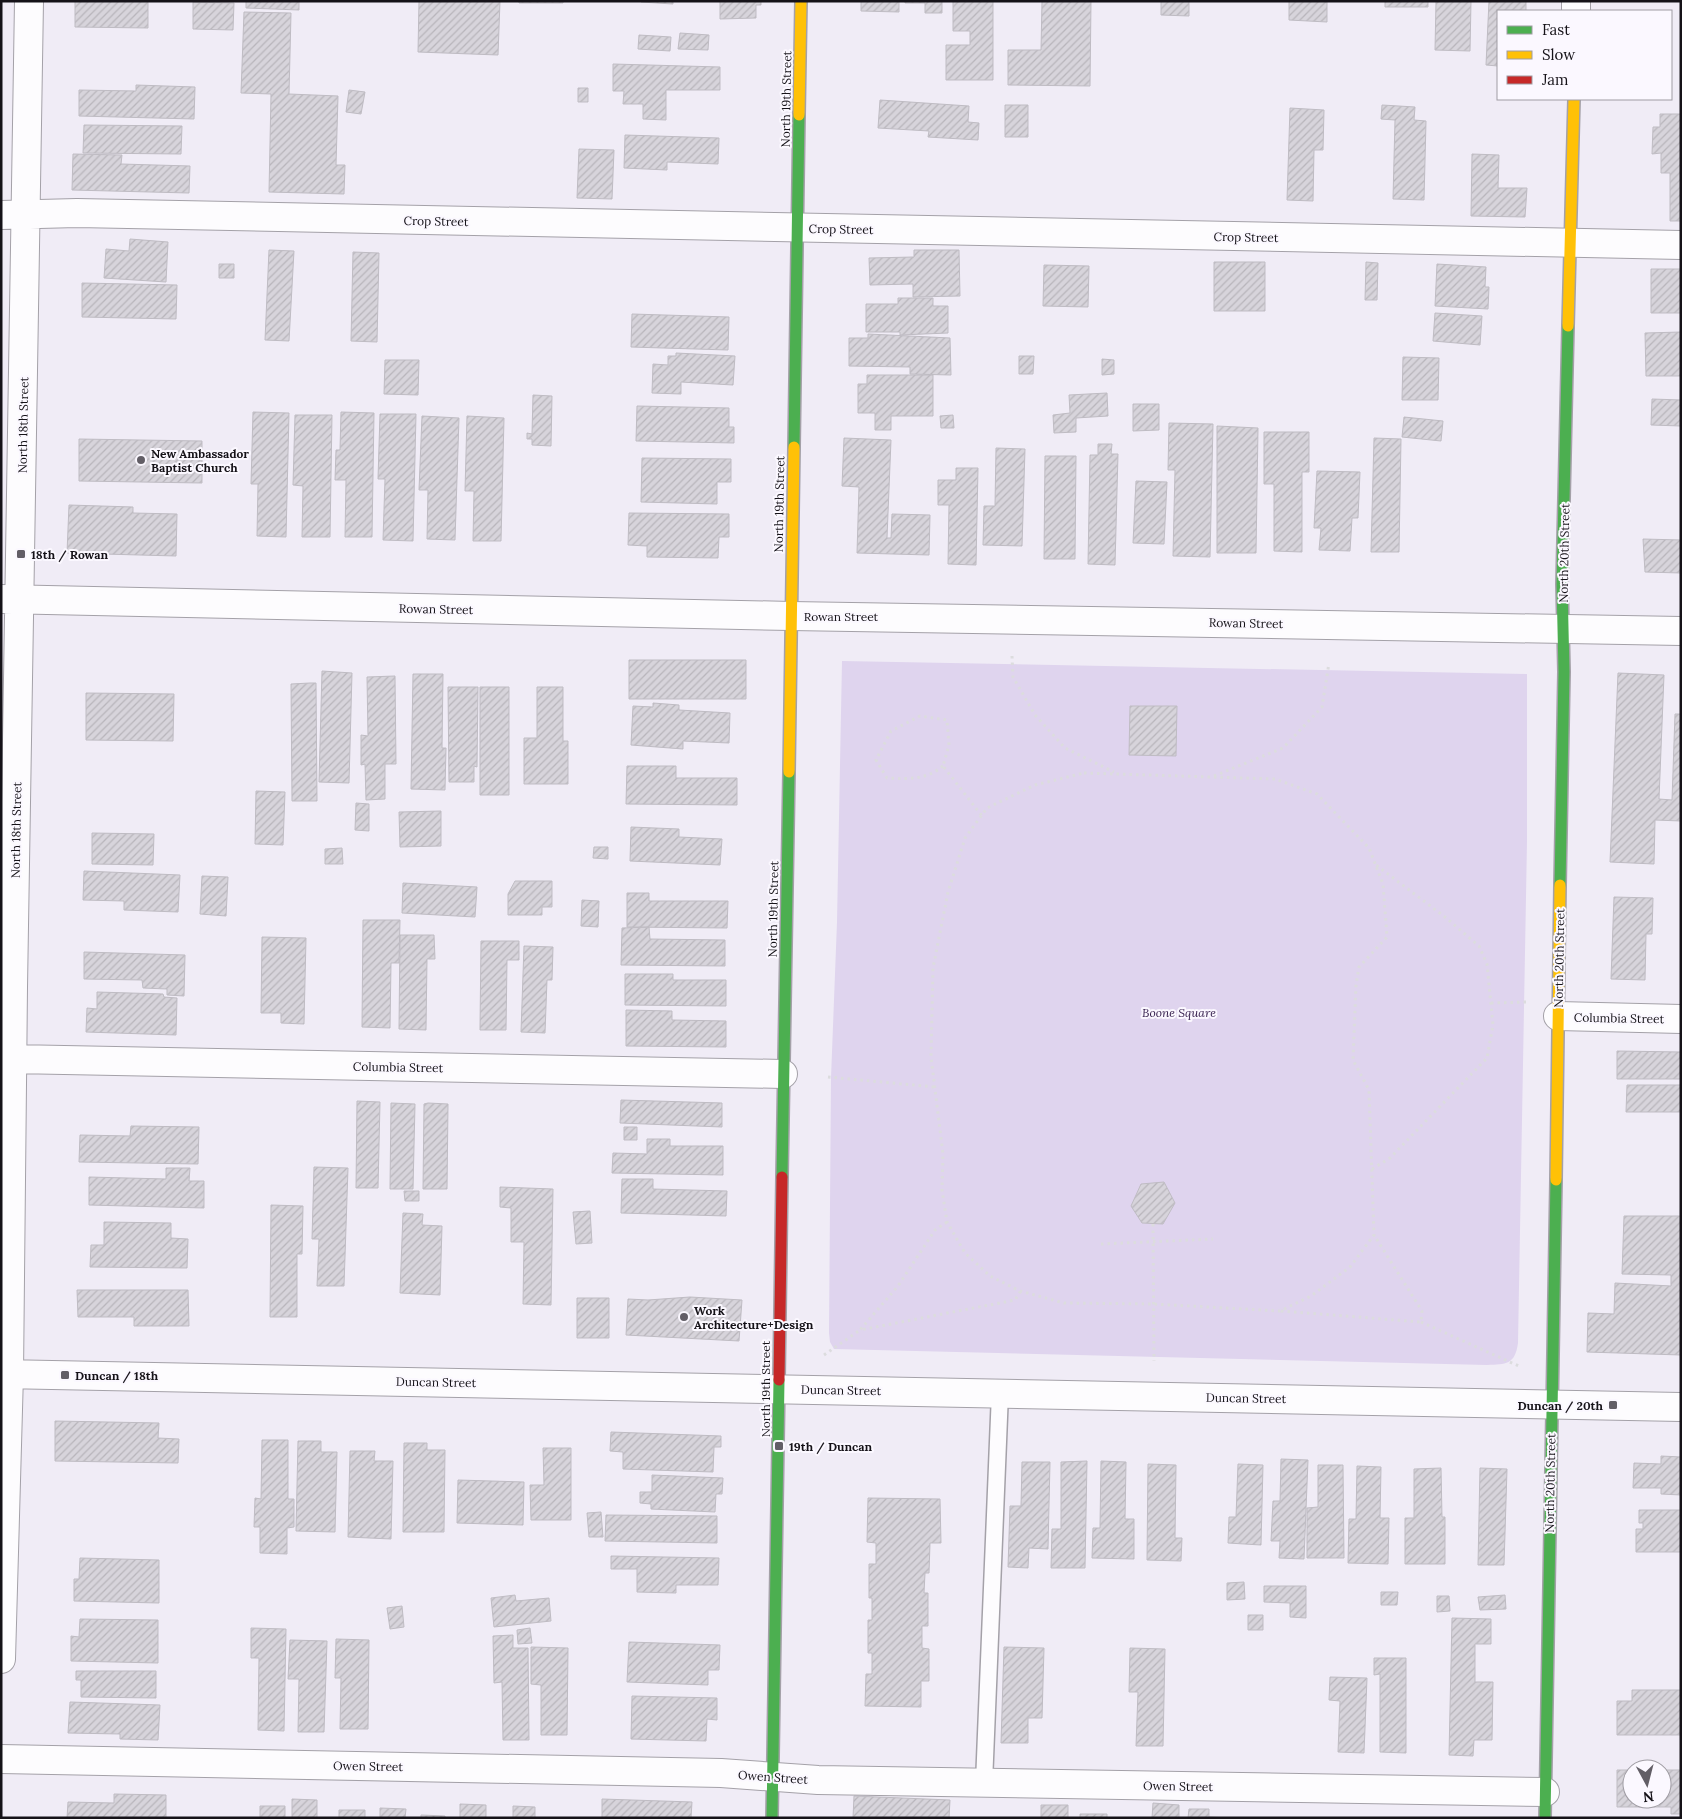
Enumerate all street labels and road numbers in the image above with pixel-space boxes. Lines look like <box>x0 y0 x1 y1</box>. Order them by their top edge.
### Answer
street label: North 19th Street <box>778 50 794 147</box>
street label: Crop Street <box>403 213 469 229</box>
street label: Crop Street <box>808 221 874 237</box>
street label: Crop Street <box>1213 229 1279 245</box>
street label: North 18th Street <box>15 376 31 473</box>
street label: North 19th Street <box>771 455 787 552</box>
street label: North 20th Street <box>1556 503 1572 603</box>
street label: Rowan Street <box>399 601 474 617</box>
street label: Rowan Street <box>804 609 879 624</box>
street label: Rowan Street <box>1209 615 1284 631</box>
street label: North 18th Street <box>8 781 24 878</box>
street label: North 19th Street <box>765 860 781 957</box>
street label: North 20th Street <box>1551 908 1567 1008</box>
street label: Columbia Street <box>1574 1010 1665 1026</box>
street label: Columbia Street <box>353 1059 444 1075</box>
street label: North 19th Street <box>758 1340 773 1437</box>
street label: Duncan Street <box>396 1374 477 1390</box>
street label: Duncan Street <box>801 1382 882 1398</box>
street label: Duncan Street <box>1206 1390 1287 1406</box>
street label: North 20th Street <box>1542 1433 1558 1533</box>
street label: Owen Street <box>333 1758 403 1774</box>
street label: Owen Street <box>738 1767 809 1787</box>
street label: Owen Street <box>1143 1778 1213 1794</box>

